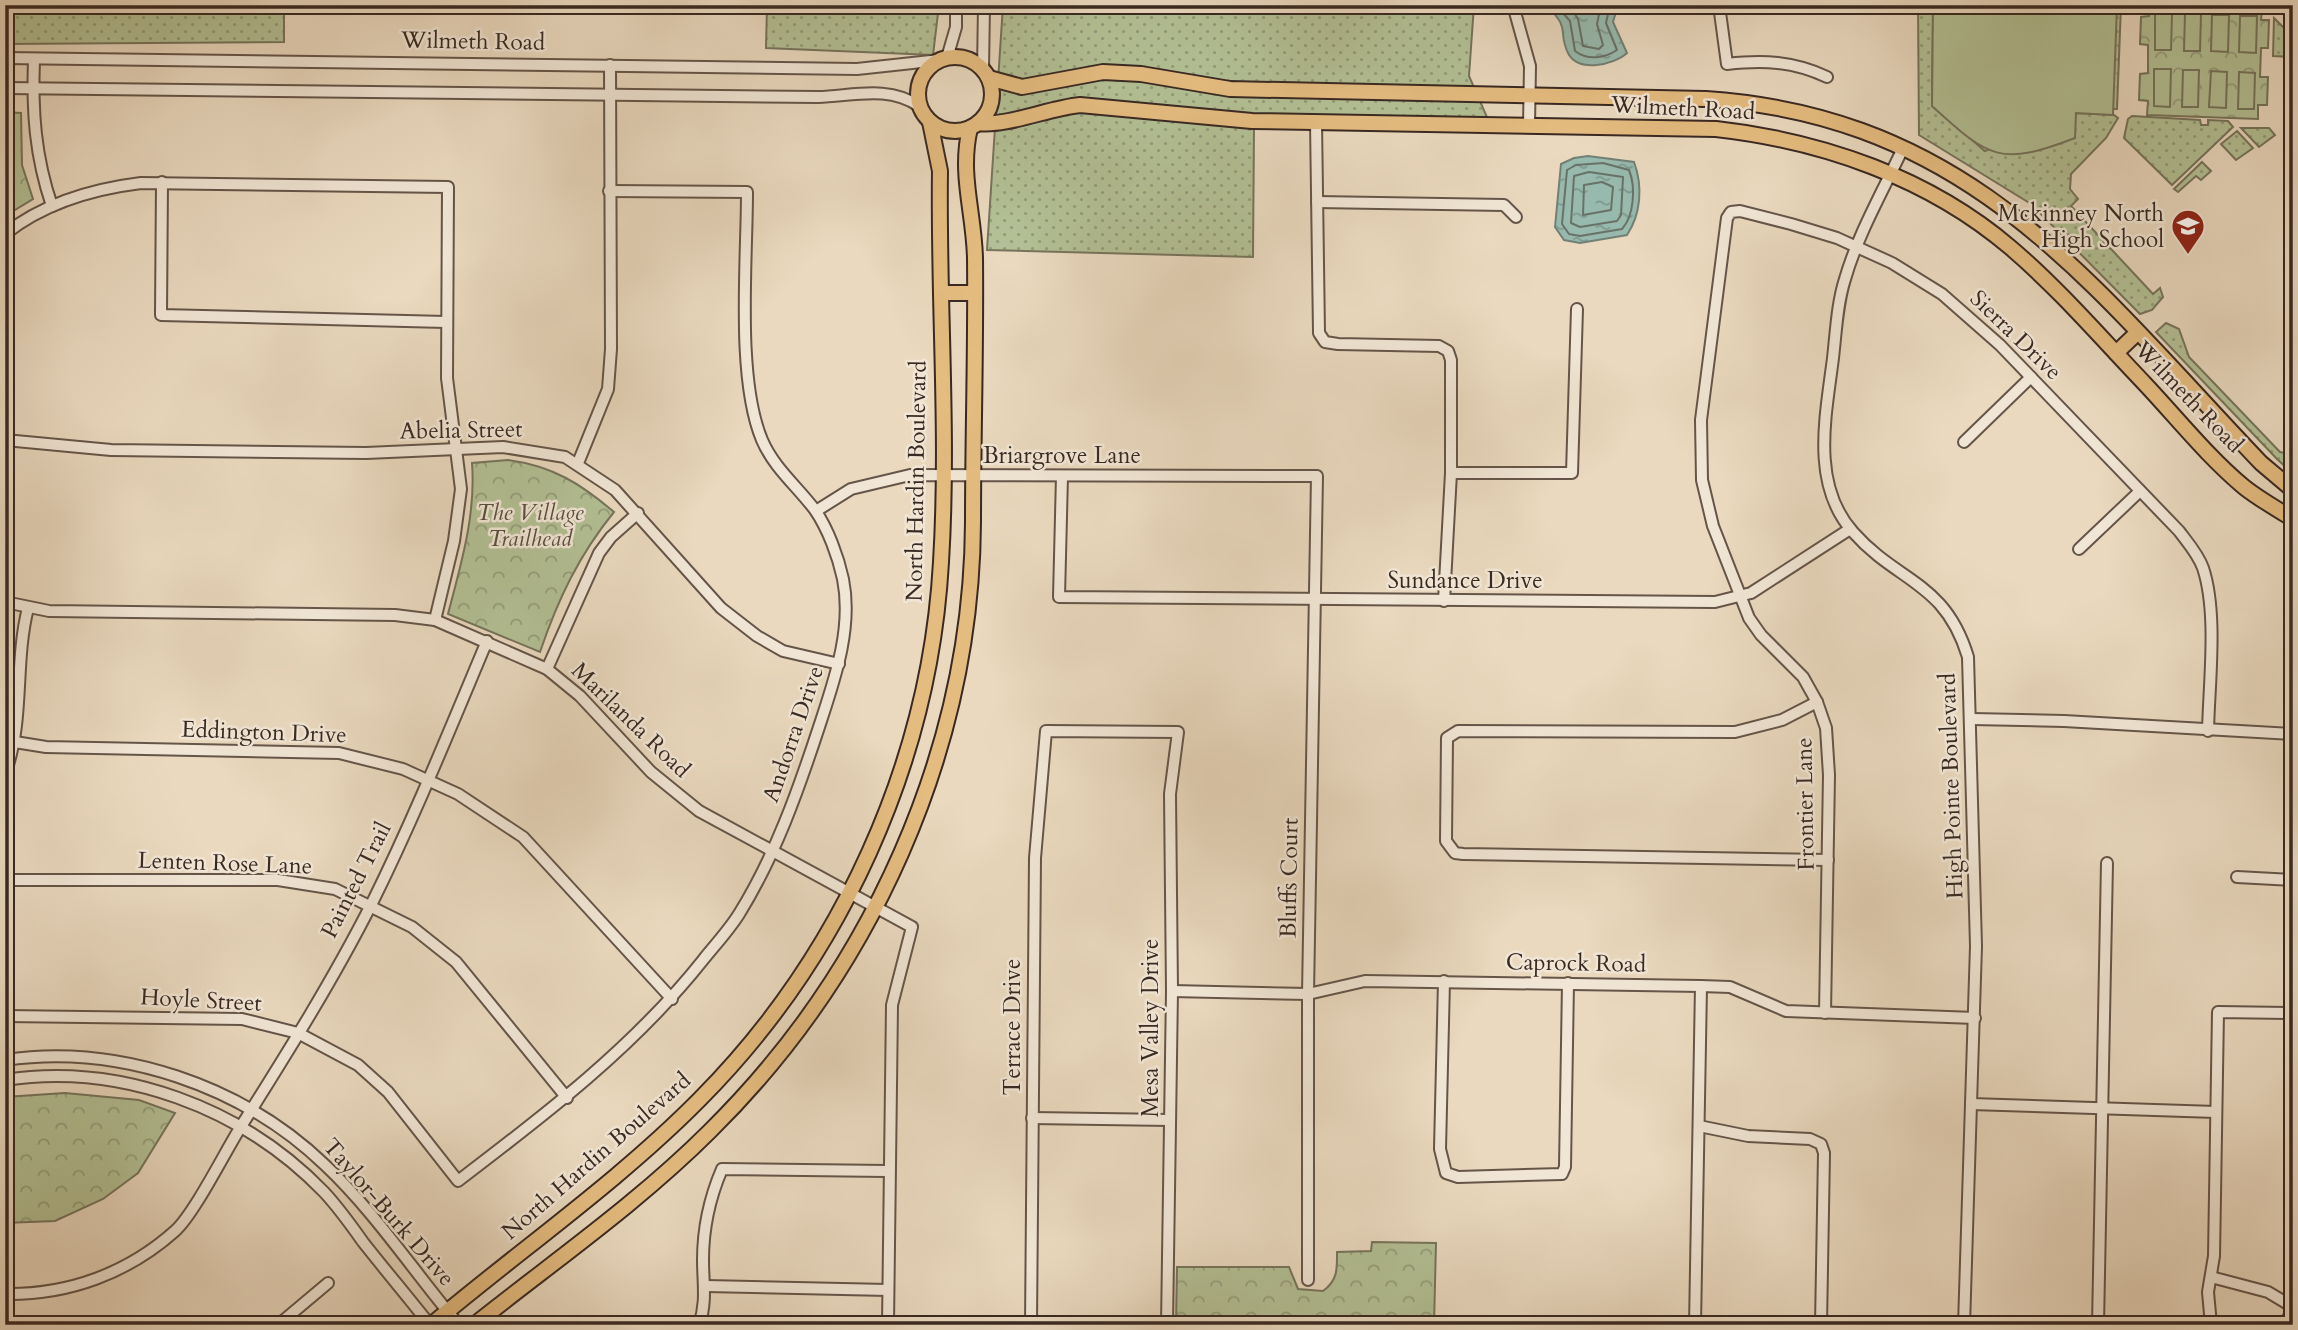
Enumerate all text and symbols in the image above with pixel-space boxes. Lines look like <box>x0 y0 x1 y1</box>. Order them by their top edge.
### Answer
street label: Wilmeth Road <box>400 24 546 58</box>
street label: Wilmeth Road <box>1609 89 1757 127</box>
place label: Mckinney North High School <box>1998 198 2164 255</box>
school or university icon: Mckinney North High School <box>2169 207 2207 256</box>
street label: Sierra Drive <box>1963 283 2069 387</box>
street label: Wilmeth Road <box>2127 334 2251 460</box>
street label: North Hardin Boulevard <box>898 359 934 602</box>
street label: Abelia Street <box>399 413 523 447</box>
street label: Briargrove Lane <box>983 440 1141 471</box>
park label: The Village Trailhead <box>476 497 584 554</box>
street label: Sundance Drive <box>1387 565 1543 596</box>
street label: Marilanda Road <box>565 655 698 785</box>
street label: Andorra Drive <box>755 662 831 806</box>
street label: High Pointe Boulevard <box>1932 672 1970 899</box>
street label: Eddington Drive <box>181 714 347 750</box>
street label: Frontier Lane <box>1788 737 1822 871</box>
street label: Painted Trail <box>313 816 399 943</box>
street label: Bluffs Court <box>1272 818 1306 938</box>
street label: Lenten Rose Lane <box>137 844 313 882</box>
street label: Mesa Valley Drive <box>1135 939 1166 1117</box>
street label: Caprock Road <box>1506 946 1647 980</box>
street label: Terrace Drive <box>997 959 1028 1095</box>
street label: Hoyle Street <box>139 981 263 1019</box>
street label: North Hardin Boulevard <box>495 1065 698 1247</box>
street label: Taylor-Burk Drive <box>316 1131 462 1293</box>

